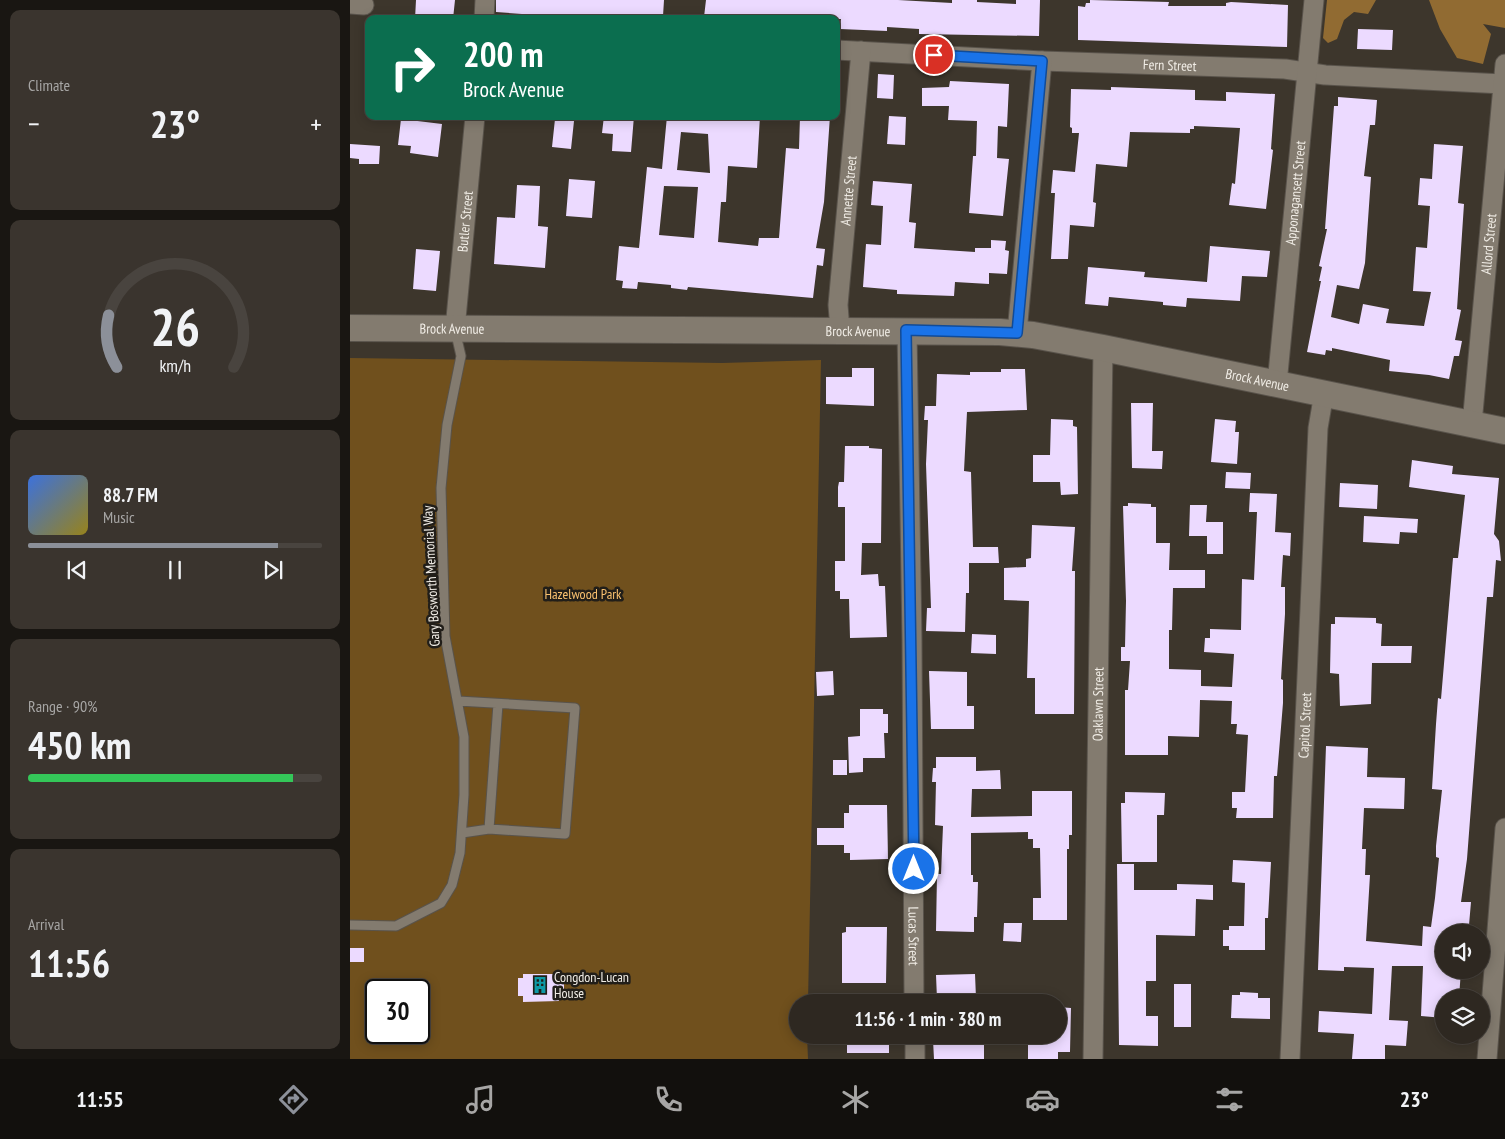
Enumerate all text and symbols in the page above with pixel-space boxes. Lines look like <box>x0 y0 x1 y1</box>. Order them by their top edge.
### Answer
text: 200 m <box>463 31 544 77</box>
pin <box>913 34 955 76</box>
icon: right <box>380 35 445 100</box>
icon: arrive <box>920 41 948 69</box>
street label: Fern Street <box>1143 55 1197 75</box>
text: Climate <box>28 75 70 95</box>
text: Brock Avenue <box>463 75 564 103</box>
text: 23° <box>150 99 200 148</box>
text: − <box>28 105 40 142</box>
text: + <box>310 105 322 142</box>
street label: Apponagansett Street <box>1281 140 1309 246</box>
street label: Annette Street <box>836 155 861 226</box>
street label: Butler Street <box>453 190 477 253</box>
street label: Allord Street <box>1477 212 1500 275</box>
text: 26 <box>150 293 200 360</box>
street label: Brock Avenue <box>420 319 485 338</box>
street label: Brock Avenue <box>826 322 891 340</box>
text: km/h <box>159 354 191 377</box>
street label: Brock Avenue <box>1224 365 1291 395</box>
text: 88.7 FM <box>103 483 158 507</box>
street label: Gary Bosworth Memorial Way <box>418 504 444 647</box>
text: Music <box>103 507 135 527</box>
icon: previous <box>63 556 91 584</box>
icon: pause <box>161 556 189 584</box>
icon: next <box>259 556 287 584</box>
park label: Hazelwood Park <box>544 585 622 603</box>
street label: Oaklawn Street <box>1088 667 1108 741</box>
street label: Capitol Street <box>1294 692 1315 759</box>
text: Range · 90% <box>28 696 97 716</box>
text: 450 km <box>28 720 131 769</box>
position arrow <box>887 842 939 894</box>
street label: Lucas Street <box>904 906 923 966</box>
text: Arrival <box>28 914 64 934</box>
map controls <box>1435 924 1490 1044</box>
button: sound <box>1435 924 1490 979</box>
text: 11:56 <box>28 938 110 987</box>
place label: Congdon-Lucan House <box>554 968 629 1002</box>
building icon: Congdon-Lucan House <box>530 975 550 995</box>
speed limit sign: 30 <box>365 979 430 1044</box>
button: layers <box>1435 989 1490 1044</box>
text: 11:56 · 1 min · 380 m <box>855 1007 1001 1031</box>
icon: directions <box>276 1082 311 1117</box>
icon: music <box>463 1082 498 1117</box>
icon: phone <box>651 1082 686 1117</box>
icon: climate <box>838 1082 873 1117</box>
icon: car <box>1025 1082 1060 1117</box>
icon: filters <box>1212 1082 1247 1117</box>
text: 11:55 <box>76 1085 124 1113</box>
text: 23° <box>1400 1085 1429 1113</box>

